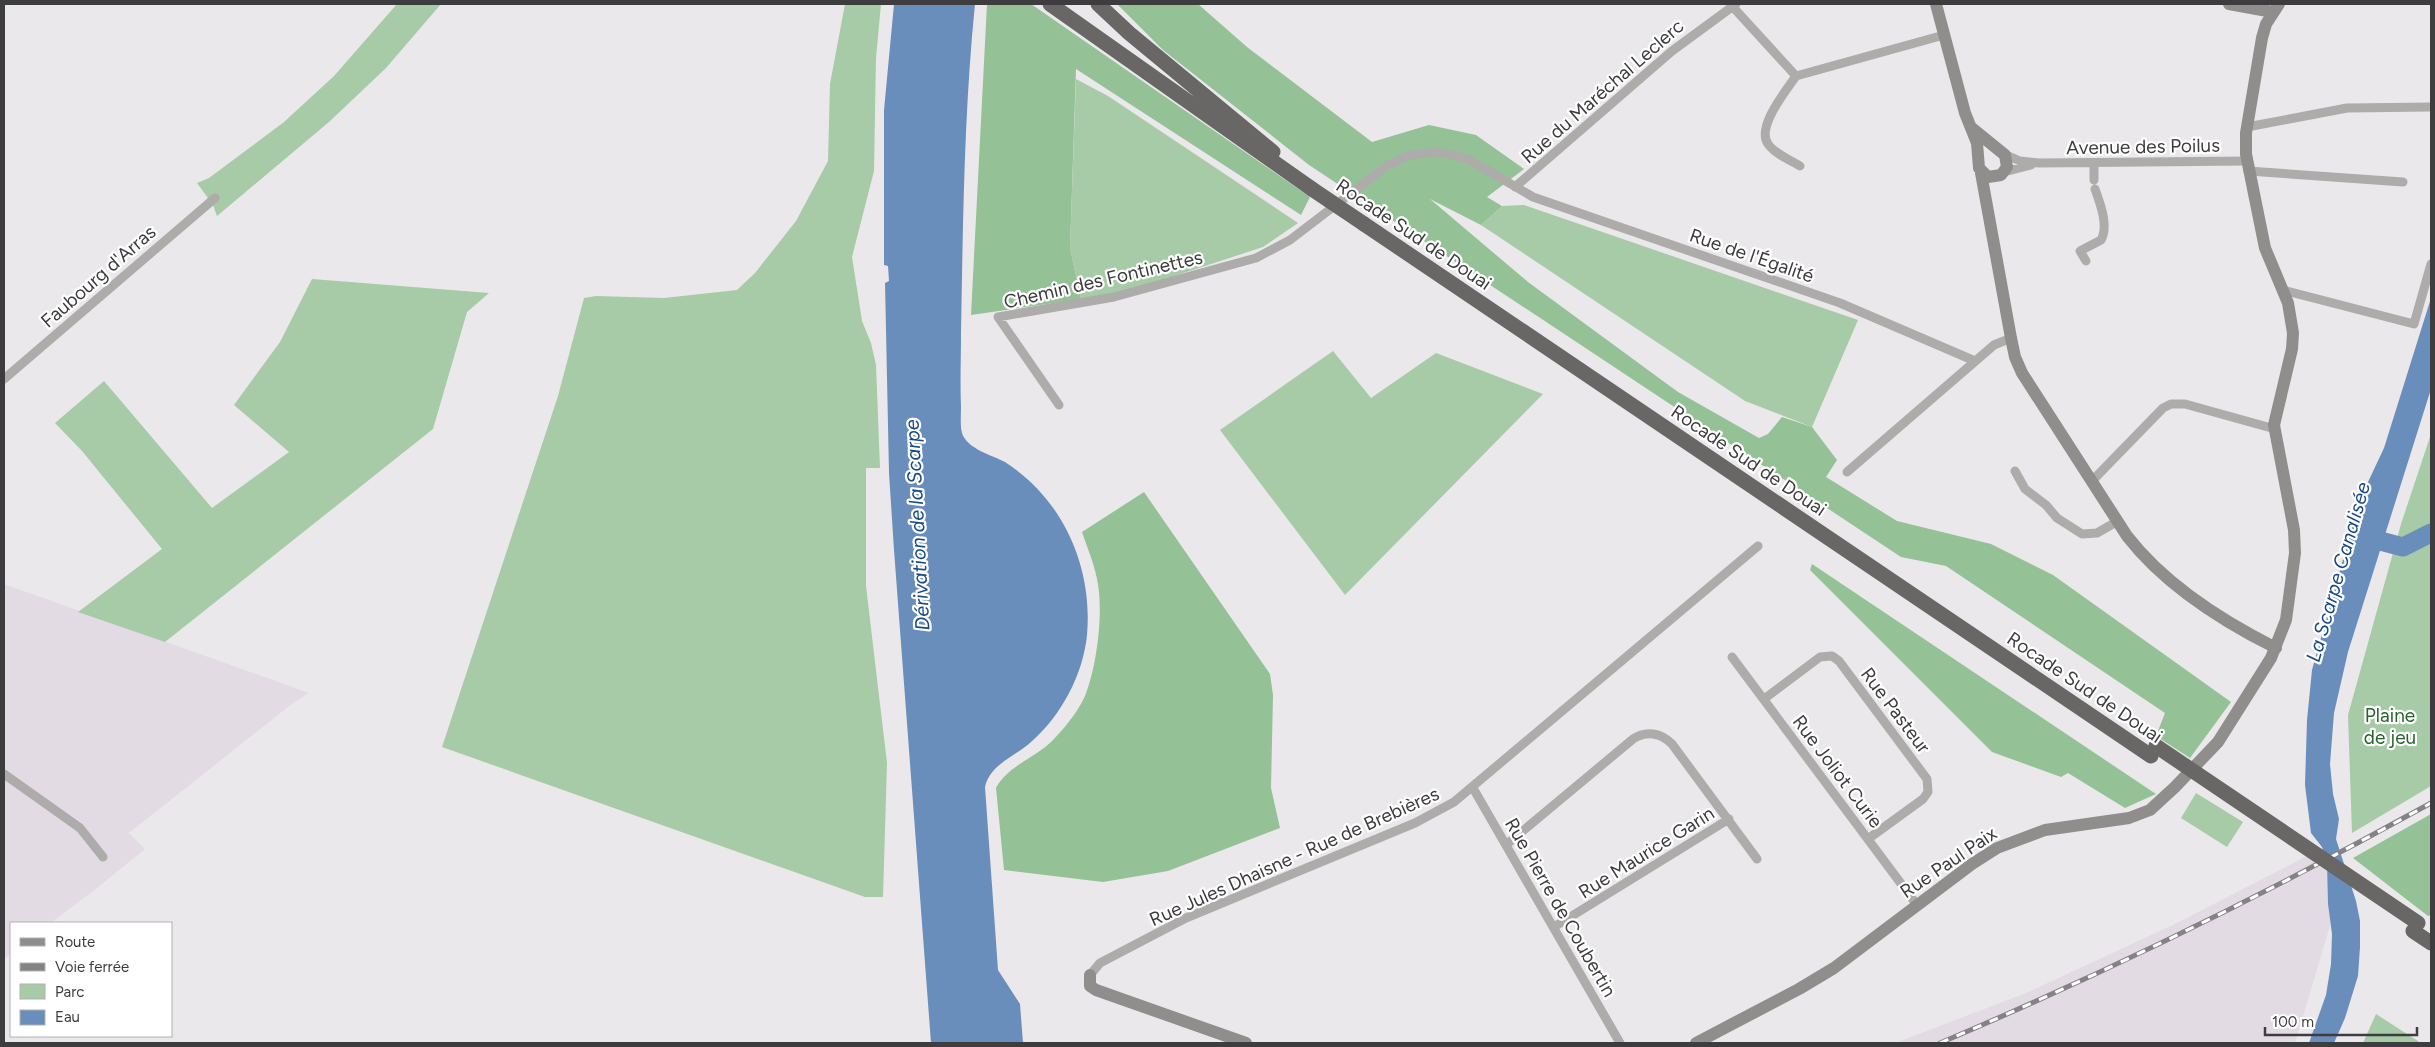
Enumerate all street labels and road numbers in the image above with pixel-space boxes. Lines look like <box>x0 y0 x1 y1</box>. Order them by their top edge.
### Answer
street label: Rue du Maréchal Leclerc <box>1516 15 1688 168</box>
street label: Avenue des Poilus <box>2066 134 2220 159</box>
street label: Rocade Sud de Douai <box>1332 174 1496 295</box>
street label: Faubourg d'Arras <box>36 220 161 333</box>
street label: Rue de l'Égalité <box>1687 223 1817 288</box>
street label: Chemin des Fontinettes <box>1001 245 1205 314</box>
street label: Rocade Sud de Douai <box>1667 400 1831 521</box>
street label: Rocade Sud de Douai <box>2003 627 2167 748</box>
street label: Rue Pasteur <box>1856 663 1936 758</box>
street label: Rue Joliot Curie <box>1788 710 1888 832</box>
street label: Rue Jules Dhaisne - Rue de Brebières <box>1146 782 1443 931</box>
street label: Rue Maurice Garin <box>1574 801 1718 903</box>
street label: Rue Pierre de Coubertin <box>1500 814 1621 1001</box>
street label: Rue Paul Paix <box>1896 822 2001 903</box>

